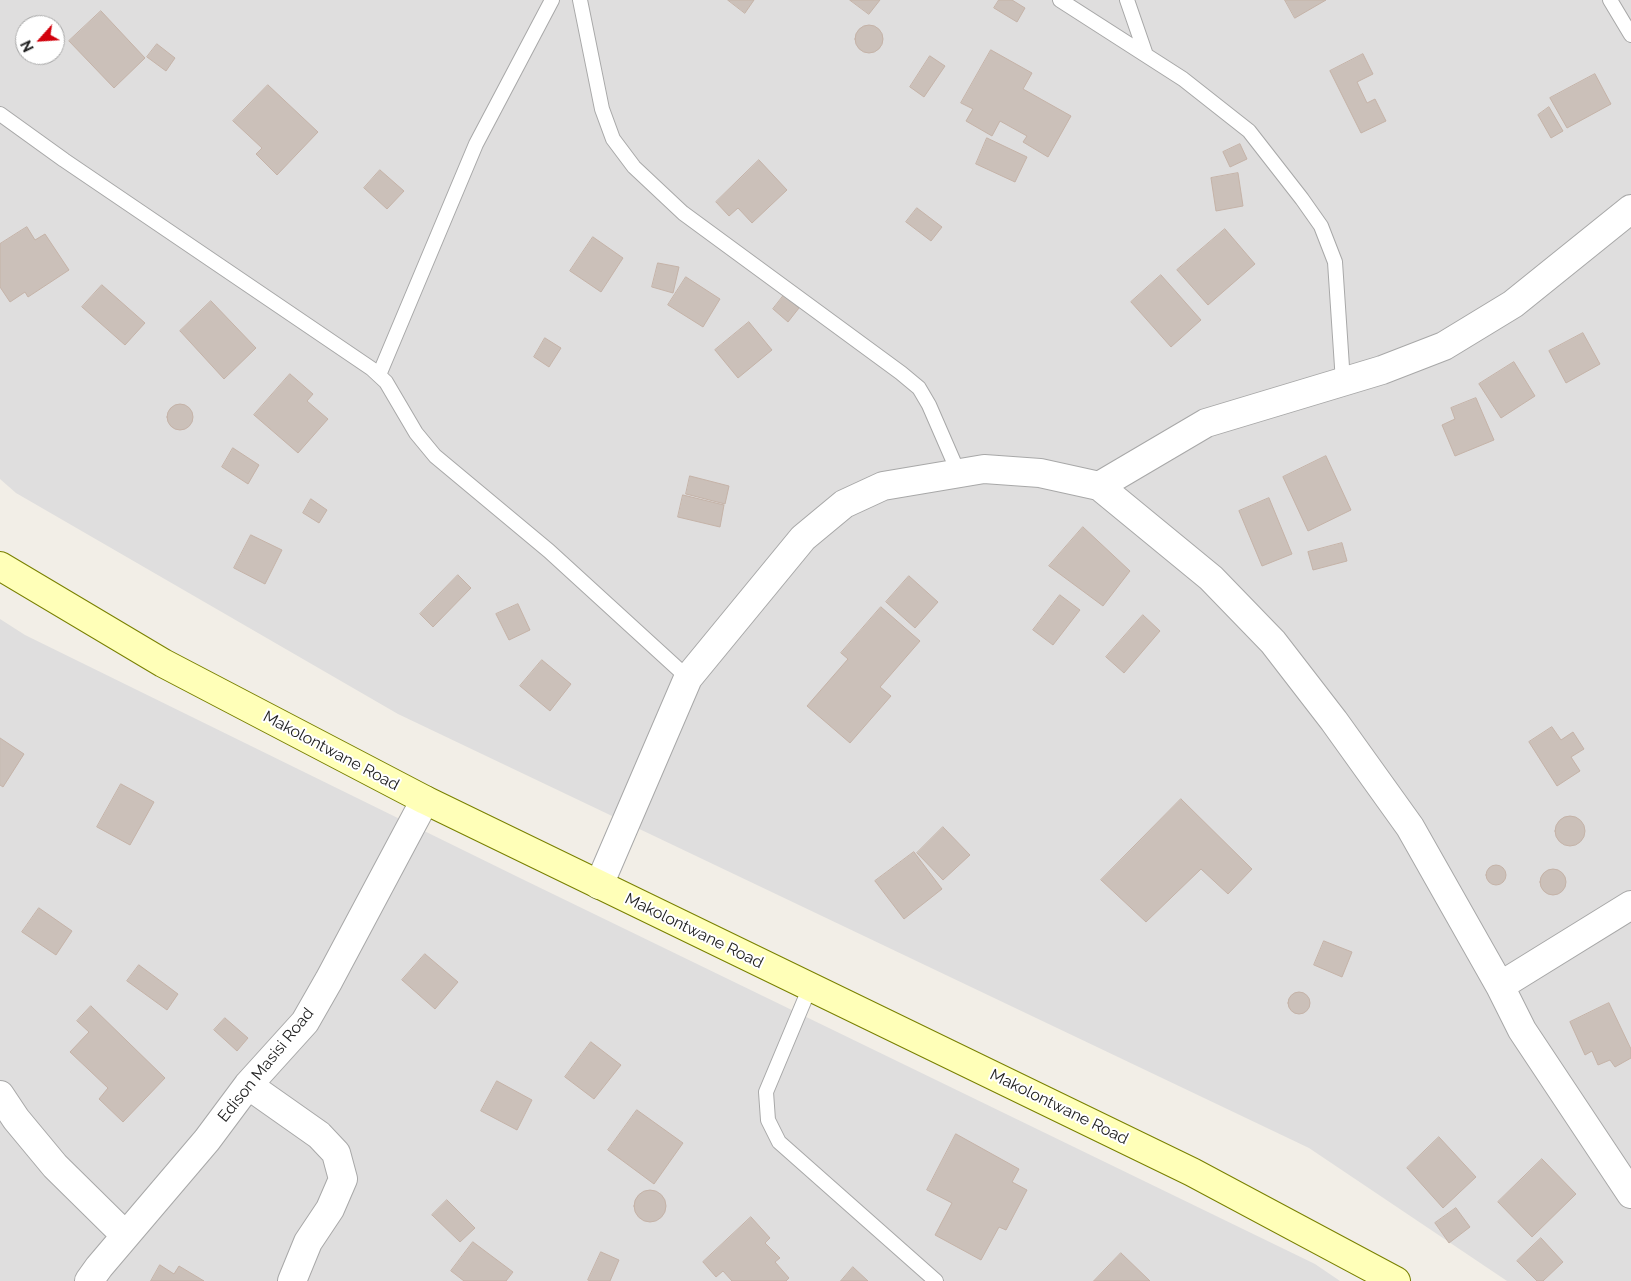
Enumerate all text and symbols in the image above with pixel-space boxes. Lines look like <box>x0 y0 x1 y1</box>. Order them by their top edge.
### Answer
north arrow <box>15 15 65 65</box>
text: N <box>18 38 37 54</box>
street label: Makolontwane Road <box>260 707 402 795</box>
street label: Makolontwane Road <box>622 889 766 973</box>
street label: Edison Masisi Road <box>214 1004 318 1126</box>
street label: Makolontwane Road <box>987 1065 1131 1149</box>

